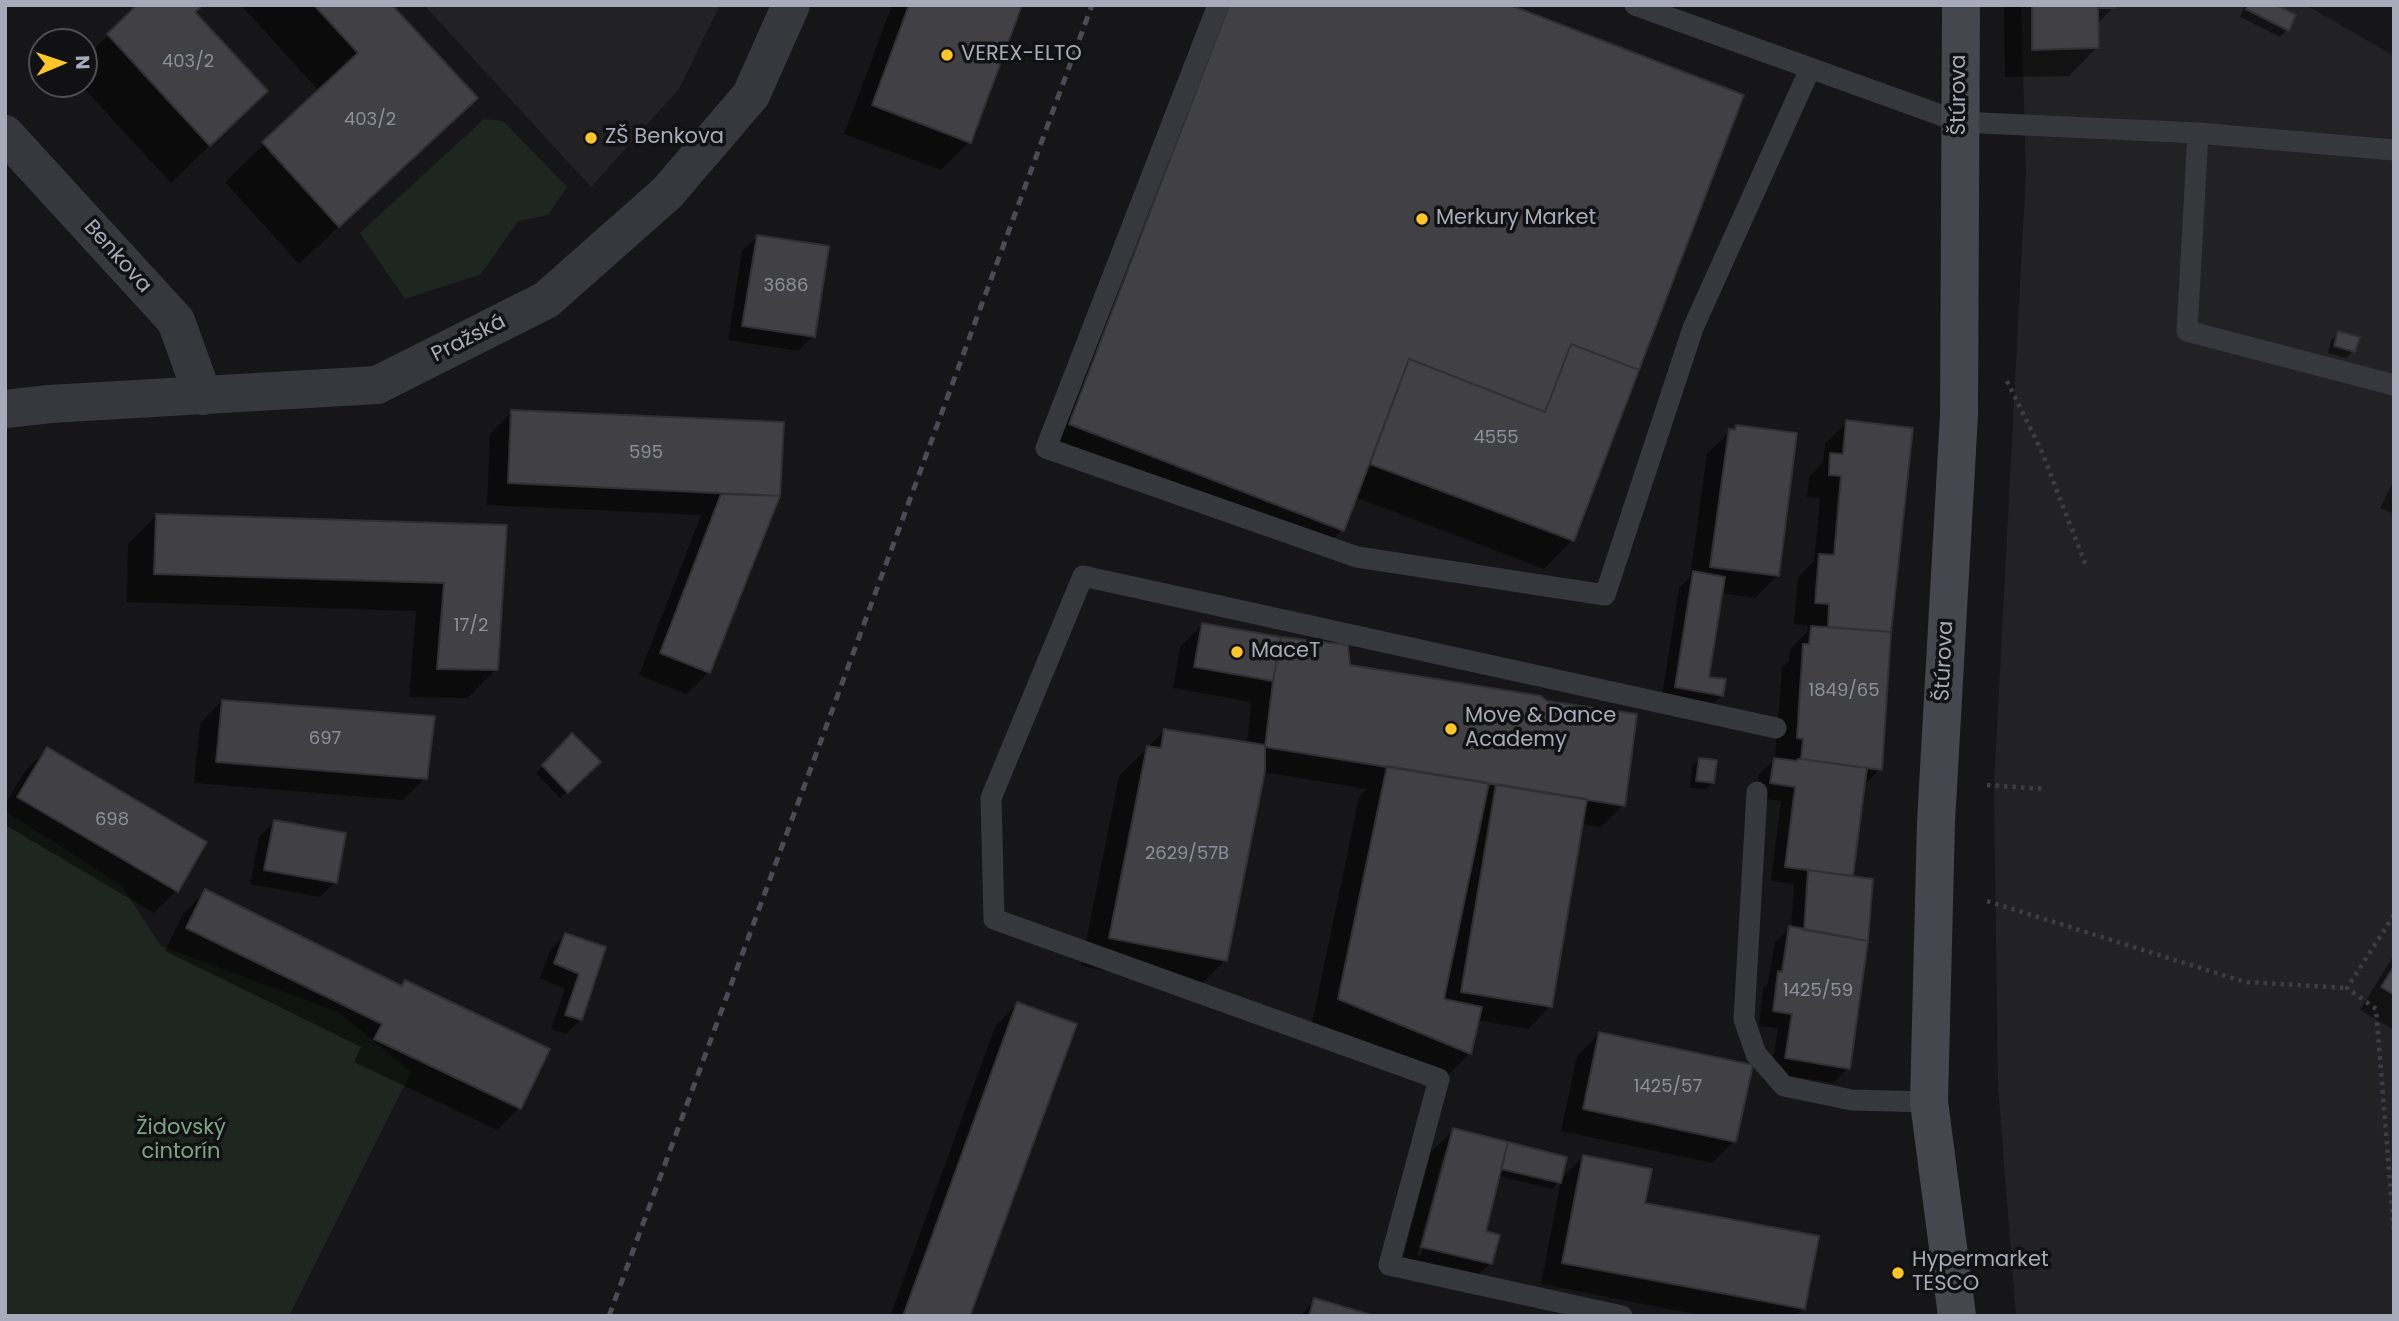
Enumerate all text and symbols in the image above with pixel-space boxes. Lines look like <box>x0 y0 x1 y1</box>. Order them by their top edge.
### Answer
north arrow <box>28 28 98 98</box>
place label: VEREX-ELTO <box>961 42 1082 68</box>
marker: VEREX-ELTO <box>939 47 955 63</box>
house number: 403/2 <box>162 51 214 73</box>
text: N <box>69 55 96 70</box>
street label: Štúrova <box>1947 55 1973 135</box>
house number: 403/2 <box>344 109 396 131</box>
place label: ZŠ Benkova <box>605 125 724 151</box>
marker: ZŠ Benkova <box>583 130 599 146</box>
place label: Merkury Market <box>1436 206 1596 232</box>
marker: Merkury Market <box>1414 211 1430 227</box>
street label: Benkova <box>78 215 156 299</box>
house number: 3686 <box>764 275 808 297</box>
street label: Pražská <box>428 310 510 368</box>
house number: 4555 <box>1473 427 1519 449</box>
house number: 595 <box>629 442 663 464</box>
house number: 17/2 <box>454 615 488 637</box>
street label: Štúrova <box>1930 620 1960 702</box>
place label: MaceT <box>1251 639 1320 665</box>
marker: MaceT <box>1229 644 1245 660</box>
house number: 1849/65 <box>1808 680 1880 702</box>
place label: Move & Dance Academy <box>1465 704 1616 754</box>
marker: Move & Dance Academy <box>1443 721 1459 737</box>
house number: 697 <box>309 728 341 750</box>
house number: 698 <box>95 809 129 831</box>
house number: 2629/57B <box>1145 843 1229 865</box>
house number: 1425/59 <box>1783 980 1853 1002</box>
house number: 1425/57 <box>1634 1076 1702 1098</box>
park label: Židovský cintorín <box>136 1116 226 1166</box>
place label: Hypermarket TESCO <box>1912 1248 2049 1298</box>
marker: Hypermarket TESCO <box>1890 1265 1906 1281</box>

